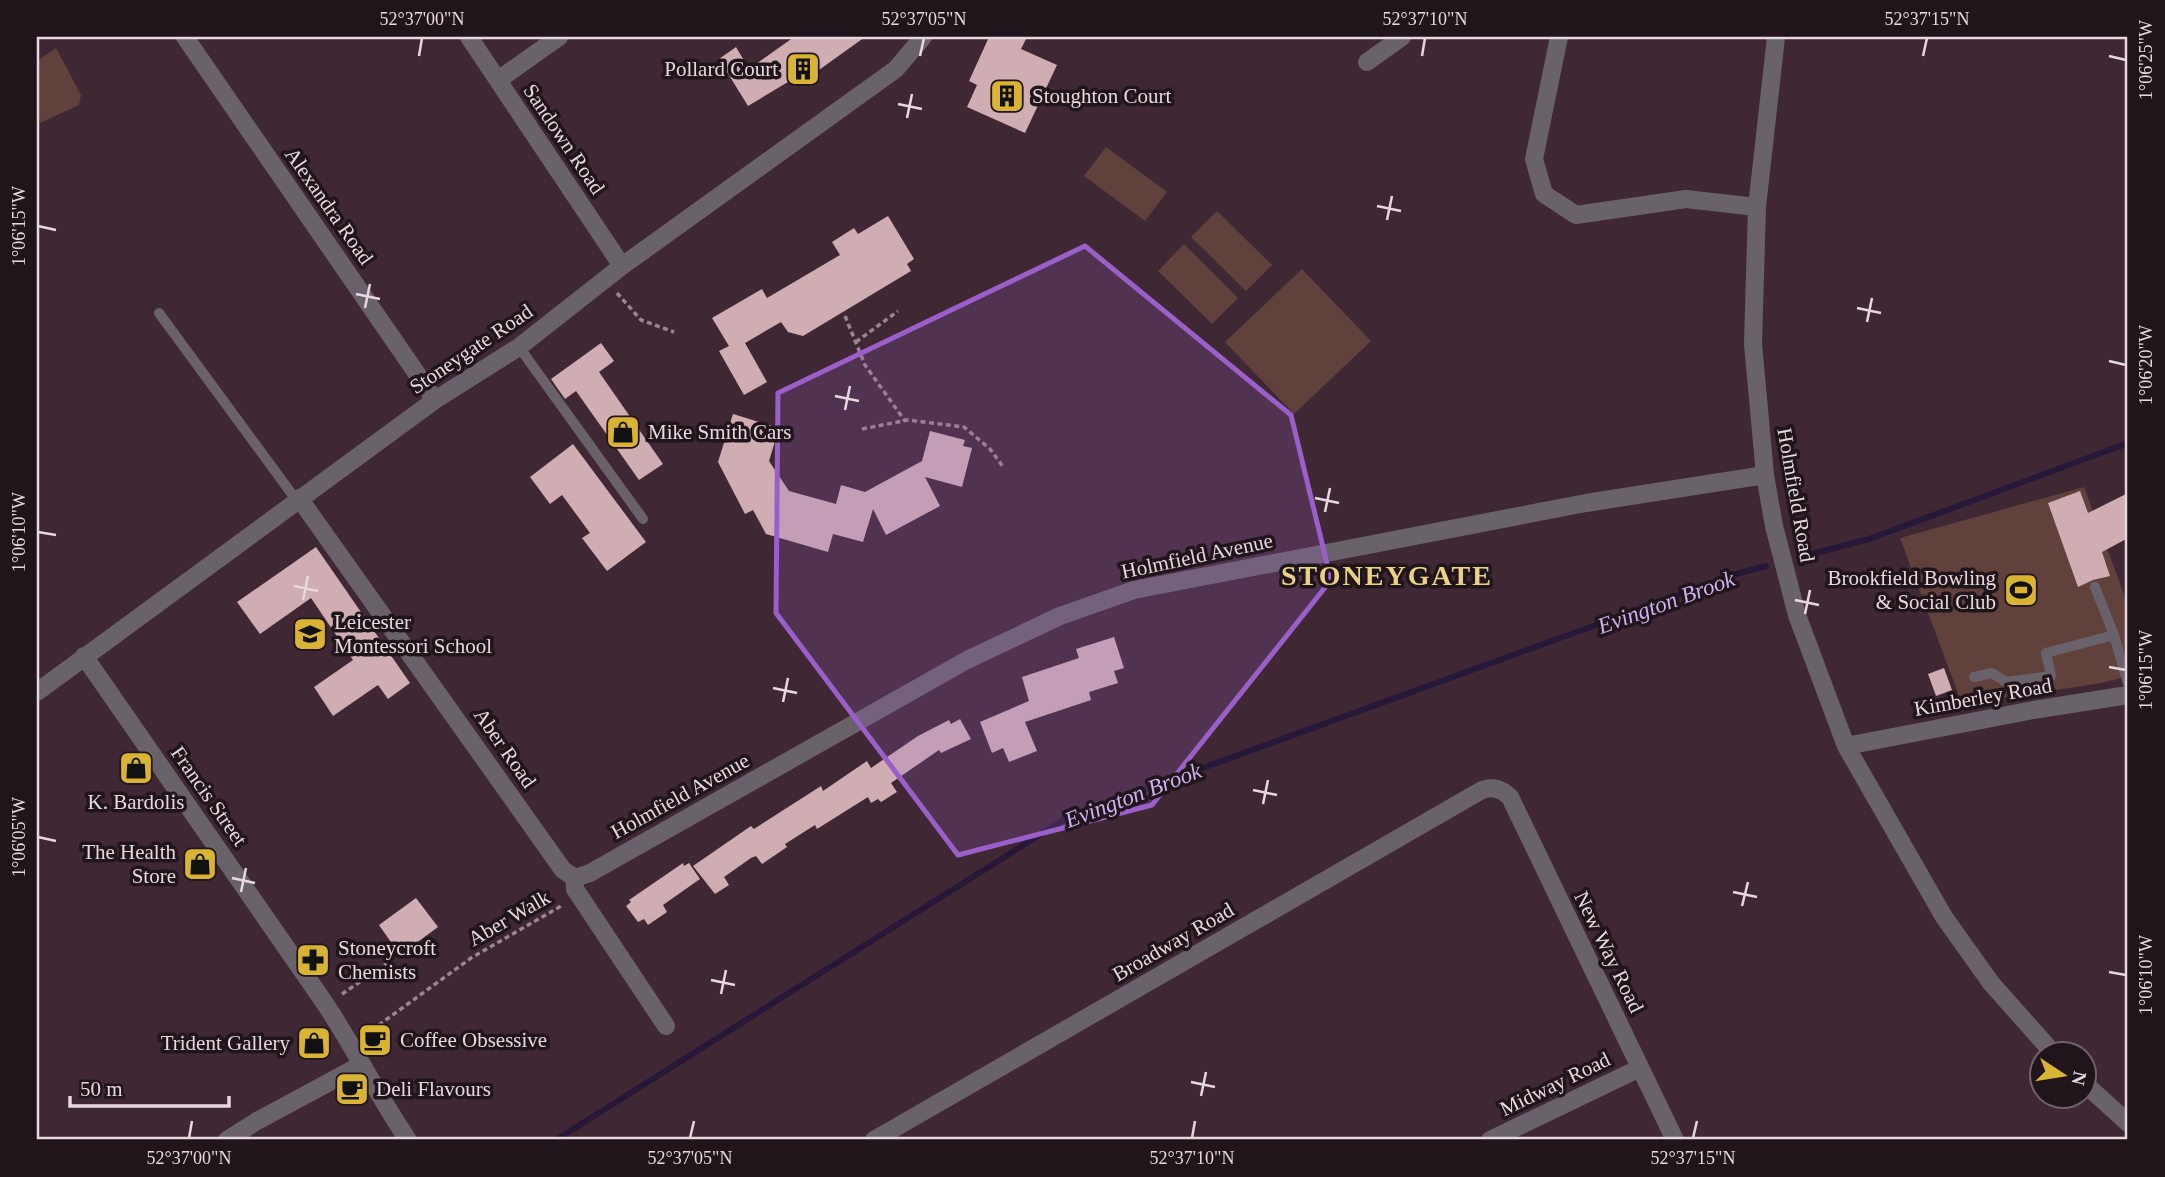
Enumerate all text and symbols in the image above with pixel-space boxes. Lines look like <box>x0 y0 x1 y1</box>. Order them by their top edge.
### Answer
text: 52°37'00"N <box>380 9 464 29</box>
text: 52°37'05"N <box>882 9 966 29</box>
text: 52°37'10"N <box>1383 9 1467 29</box>
text: 52°37'15"N <box>1885 9 1969 29</box>
text: 1°06'25"W <box>2136 20 2156 100</box>
building icon: Pollard Court <box>784 50 822 88</box>
place label: Pollard Court <box>664 57 778 81</box>
building icon: Stoughton Court <box>988 77 1026 115</box>
street label: Sandown Road <box>518 79 610 199</box>
place label: Stoughton Court <box>1032 84 1172 108</box>
street label: Alexandra Road <box>280 143 378 269</box>
text: 1°06'15"W <box>9 186 29 266</box>
street label: Stoneygate Road <box>405 299 537 399</box>
text: 1°06'20"W <box>2136 325 2156 405</box>
shop icon: Mike Smith Cars <box>604 413 642 451</box>
place label: Mike Smith Cars <box>648 420 792 444</box>
street label: Holmfield Road <box>1772 426 1820 564</box>
text: 1°06'10"W <box>9 492 29 572</box>
street label: Holmfield Avenue <box>1119 528 1275 584</box>
district label: STONEYGATE <box>1281 560 1493 591</box>
water label: Evington Brook <box>1593 566 1739 639</box>
place label: Brookfield Bowling & Social Club <box>1827 566 1996 614</box>
sports icon: Brookfield Bowling & Social Club <box>2002 571 2040 609</box>
place label: Leicester Montessori School <box>334 610 492 658</box>
school or university icon: Leicester Montessori School <box>291 615 329 653</box>
text: 1°06'15"W <box>2136 630 2156 710</box>
street label: Kimberley Road <box>1912 673 2054 721</box>
street label: Aber Road <box>469 704 541 793</box>
street label: Francis Street <box>166 742 252 851</box>
street label: Holmfield Avenue <box>607 748 753 844</box>
shop icon: K. Bardolis <box>117 749 155 787</box>
water label: Evington Brook <box>1060 758 1206 833</box>
place label: K. Bardolis <box>88 790 184 814</box>
text: 1°06'05"W <box>9 797 29 877</box>
place label: The Health Store <box>82 840 176 888</box>
shop icon: The Health Store <box>181 845 219 883</box>
street label: Aber Walk <box>464 885 555 951</box>
street label: New Way Road <box>1569 887 1649 1017</box>
street label: Broadway Road <box>1108 897 1238 986</box>
text: 1°06'10"W <box>2136 935 2156 1015</box>
place label: Stoneycroft Chemists <box>338 936 436 984</box>
pharmacy icon: Stoneycroft Chemists <box>294 941 332 979</box>
cafe icon: Coffee Obsessive <box>356 1021 394 1059</box>
shop icon: Trident Gallery <box>295 1024 333 1062</box>
place label: Coffee Obsessive <box>400 1028 547 1052</box>
place label: Trident Gallery <box>161 1031 290 1055</box>
north arrow <box>2028 1040 2098 1110</box>
street label: Midway Road <box>1496 1047 1614 1121</box>
scale bar <box>70 1065 229 1109</box>
cafe icon: Deli Flavours <box>333 1070 371 1108</box>
text: N <box>2067 1070 2091 1088</box>
text: 50 m <box>80 1077 123 1101</box>
place label: Deli Flavours <box>376 1077 491 1101</box>
text: 52°37'00"N <box>147 1148 231 1168</box>
text: 52°37'05"N <box>648 1148 732 1168</box>
text: 52°37'10"N <box>1150 1148 1234 1168</box>
text: 52°37'15"N <box>1651 1148 1735 1168</box>

